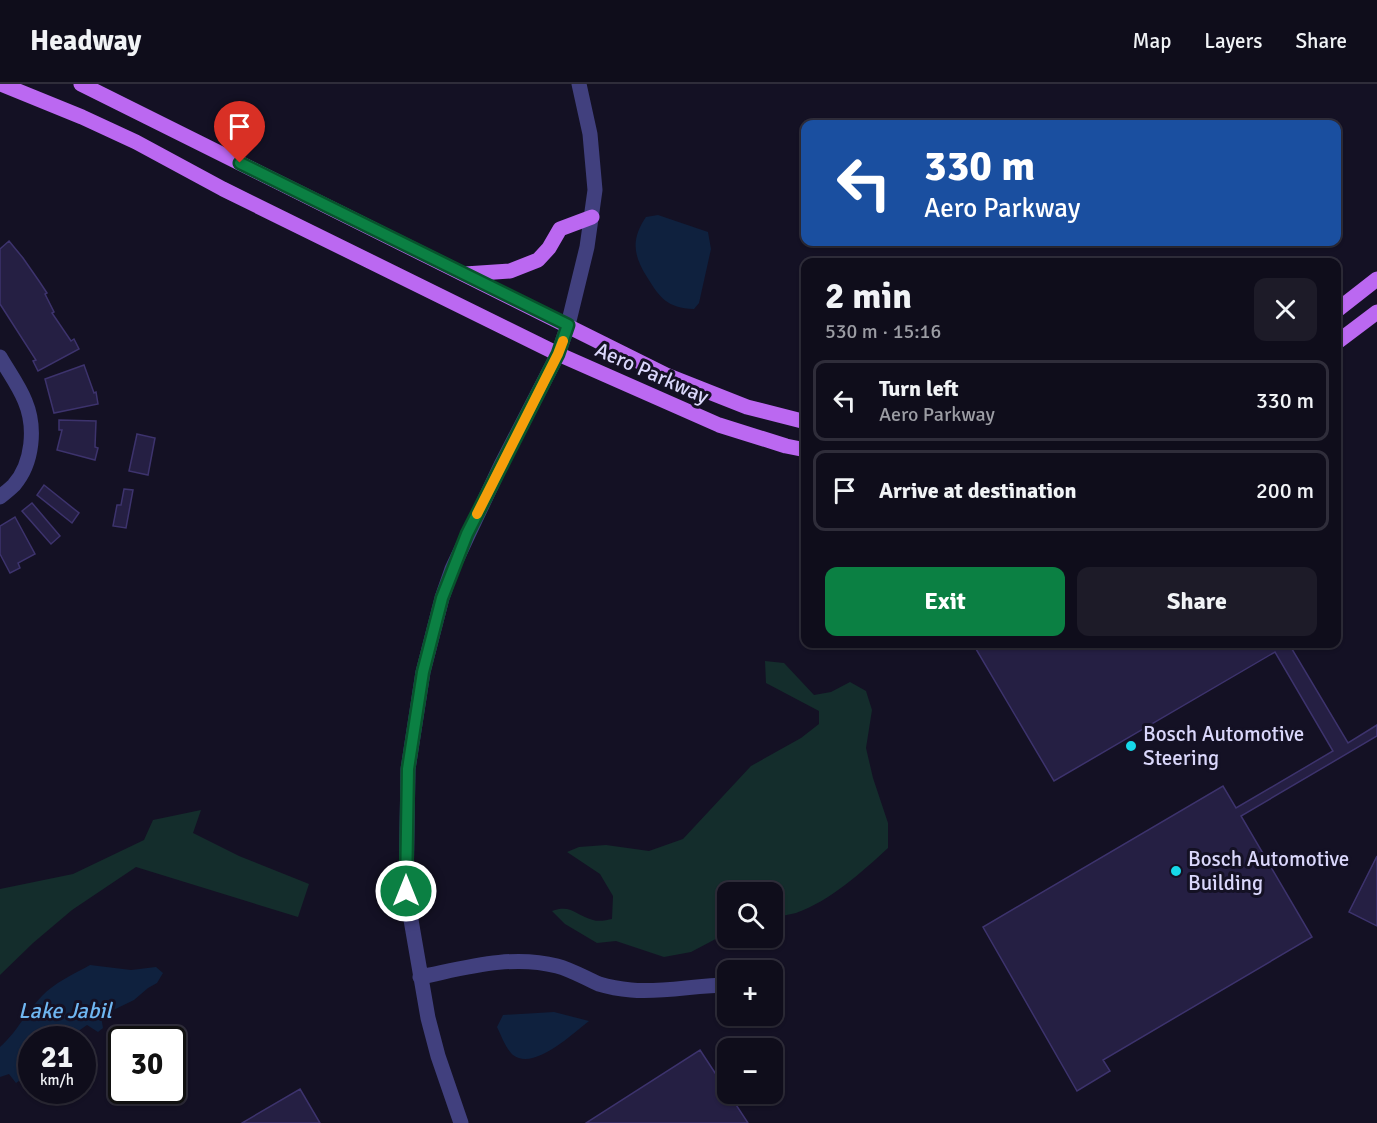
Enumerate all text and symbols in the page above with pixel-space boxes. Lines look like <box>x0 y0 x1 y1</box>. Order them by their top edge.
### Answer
text: Headway <box>30 24 141 58</box>
text: Map <box>1133 28 1171 54</box>
text: Layers <box>1204 28 1262 54</box>
text: Share <box>1295 28 1347 54</box>
pin <box>214 101 265 163</box>
icon: arrive <box>223 110 256 143</box>
text: 330 m <box>924 141 1035 192</box>
icon: left <box>825 144 903 222</box>
text: Aero Parkway <box>924 192 1080 225</box>
text: 2 min <box>825 274 912 319</box>
button: close <box>1254 278 1317 341</box>
text: 530 m · 15:16 <box>825 319 941 344</box>
street label: Aero Parkway <box>591 336 713 410</box>
text: Turn left <box>879 375 959 402</box>
icon: left <box>828 384 861 417</box>
text: 330 m <box>1256 387 1314 414</box>
text: Aero Parkway <box>879 402 995 427</box>
icon: arrive <box>828 474 861 507</box>
text: Arrive at destination <box>879 477 1076 504</box>
text: 200 m <box>1256 477 1314 504</box>
button: Exit <box>825 567 1065 636</box>
button: Share <box>1077 567 1317 636</box>
place label: Bosch Automotive Steering <box>1143 721 1304 771</box>
marker: Bosch Automotive Steering <box>1124 739 1138 753</box>
place label: Bosch Automotive Building <box>1188 846 1349 896</box>
position arrow <box>374 859 438 923</box>
marker: Bosch Automotive Building <box>1169 864 1183 878</box>
map controls <box>717 882 783 1104</box>
button: search <box>717 882 783 948</box>
button: + <box>717 960 783 1026</box>
water label: Lake Jabil <box>18 997 113 1024</box>
speed limit sign: 30 <box>108 1026 186 1104</box>
button: − <box>717 1038 783 1104</box>
text: 21 <box>41 1039 73 1076</box>
text: km/h <box>40 1071 74 1089</box>

